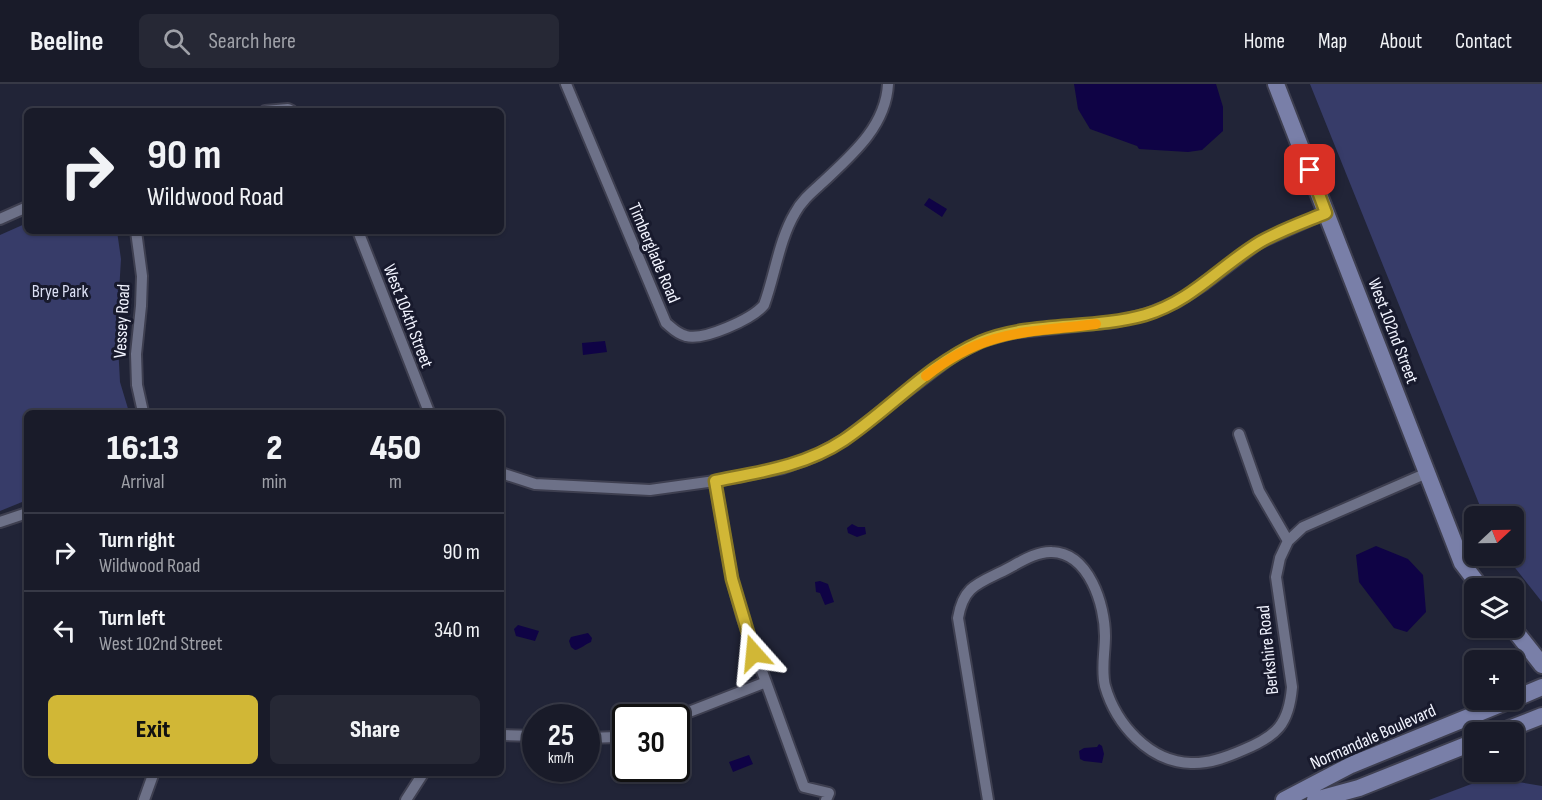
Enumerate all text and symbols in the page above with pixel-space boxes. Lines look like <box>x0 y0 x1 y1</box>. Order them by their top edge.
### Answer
search box <box>139 14 559 68</box>
text: Beeline <box>30 25 103 58</box>
icon: search <box>160 25 193 58</box>
text: Search here <box>208 28 296 55</box>
text: Home <box>1244 29 1285 54</box>
text: Map <box>1318 29 1347 54</box>
text: About <box>1380 29 1422 54</box>
text: Contact <box>1455 29 1512 54</box>
text: 90 m <box>147 130 221 181</box>
icon: right <box>48 132 126 210</box>
pin <box>1284 144 1335 195</box>
icon: arrive <box>1293 153 1326 186</box>
text: Wildwood Road <box>147 181 284 213</box>
street label: Timberglade Road <box>623 200 685 306</box>
street label: West 104th Street <box>379 261 438 371</box>
street label: West 102nd Street <box>1363 275 1423 387</box>
park label: Brye Park <box>32 281 88 302</box>
street label: Vessey Road <box>110 283 134 359</box>
text: 16:13 <box>107 427 179 470</box>
text: 2 <box>266 427 282 470</box>
text: 450 <box>370 427 421 470</box>
text: Arrival <box>121 470 164 494</box>
text: min <box>262 470 287 494</box>
text: m <box>389 470 402 494</box>
north arrow <box>1464 506 1524 566</box>
map controls <box>1464 506 1524 782</box>
text: Turn right <box>99 527 175 554</box>
icon: right <box>48 536 81 569</box>
text: 90 m <box>443 539 480 566</box>
text: Wildwood Road <box>99 554 200 578</box>
button: layers <box>1464 578 1524 638</box>
street label: Berkshire Road <box>1253 604 1283 696</box>
text: Turn left <box>99 605 165 632</box>
icon: left <box>48 614 81 647</box>
text: 340 m <box>434 617 480 644</box>
position arrow <box>722 621 786 685</box>
text: West 102nd Street <box>99 632 223 656</box>
button: + <box>1464 650 1524 710</box>
button: Exit <box>48 695 258 764</box>
button: Share <box>270 695 480 764</box>
street label: Normandale Boulevard <box>1307 700 1439 774</box>
speed limit sign: 30 <box>612 704 690 782</box>
text: 25 <box>548 718 574 754</box>
button: − <box>1464 722 1524 782</box>
text: km/h <box>548 749 574 768</box>

